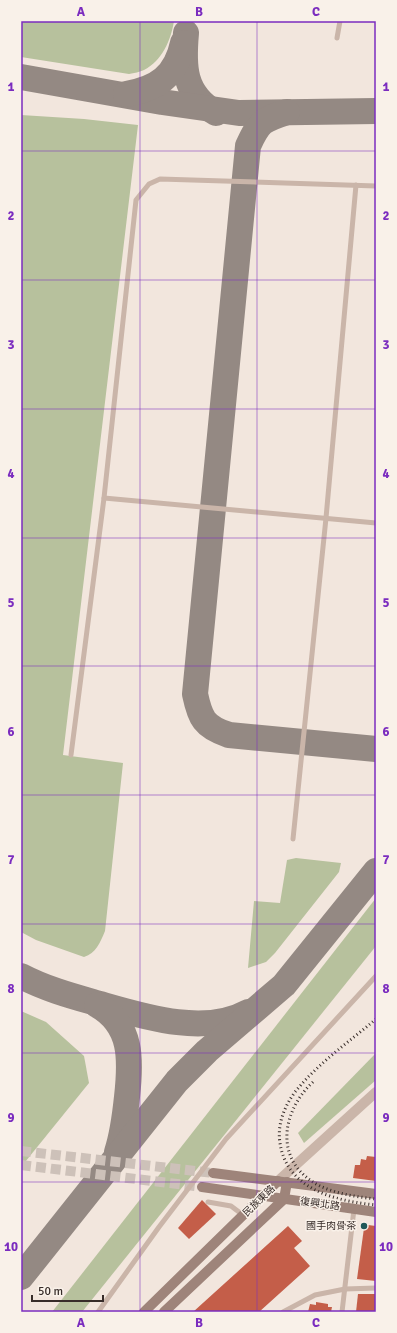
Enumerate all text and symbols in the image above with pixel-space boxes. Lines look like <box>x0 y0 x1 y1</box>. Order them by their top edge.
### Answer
text: A <box>77 4 86 20</box>
text: B <box>195 4 203 20</box>
text: C <box>312 4 320 20</box>
text: 1 <box>7 79 15 95</box>
text: 1 <box>382 79 390 95</box>
text: 2 <box>7 208 15 224</box>
text: 2 <box>382 208 390 224</box>
text: 3 <box>7 337 15 353</box>
text: 3 <box>382 337 390 353</box>
text: 4 <box>7 466 15 482</box>
text: 4 <box>382 466 390 482</box>
text: 5 <box>7 595 15 611</box>
text: 5 <box>382 595 390 611</box>
text: 6 <box>7 724 15 740</box>
text: 6 <box>382 724 390 740</box>
text: 7 <box>7 852 15 868</box>
text: 7 <box>382 852 390 868</box>
text: 8 <box>7 981 15 997</box>
text: 8 <box>382 981 390 997</box>
text: 9 <box>7 1110 15 1126</box>
text: 9 <box>382 1110 390 1126</box>
street label: 民族東路 <box>240 1183 278 1219</box>
street label: 復興北路 <box>299 1195 341 1213</box>
place label: 國手肉骨茶 <box>306 1220 356 1232</box>
marker: 國手肉骨茶 <box>359 1221 369 1231</box>
text: 10 <box>4 1239 18 1255</box>
text: 10 <box>379 1239 393 1255</box>
scale bar <box>32 1277 103 1303</box>
text: 50 m <box>38 1284 63 1299</box>
text: A <box>77 1315 86 1331</box>
text: B <box>195 1315 203 1331</box>
text: C <box>312 1315 320 1331</box>

